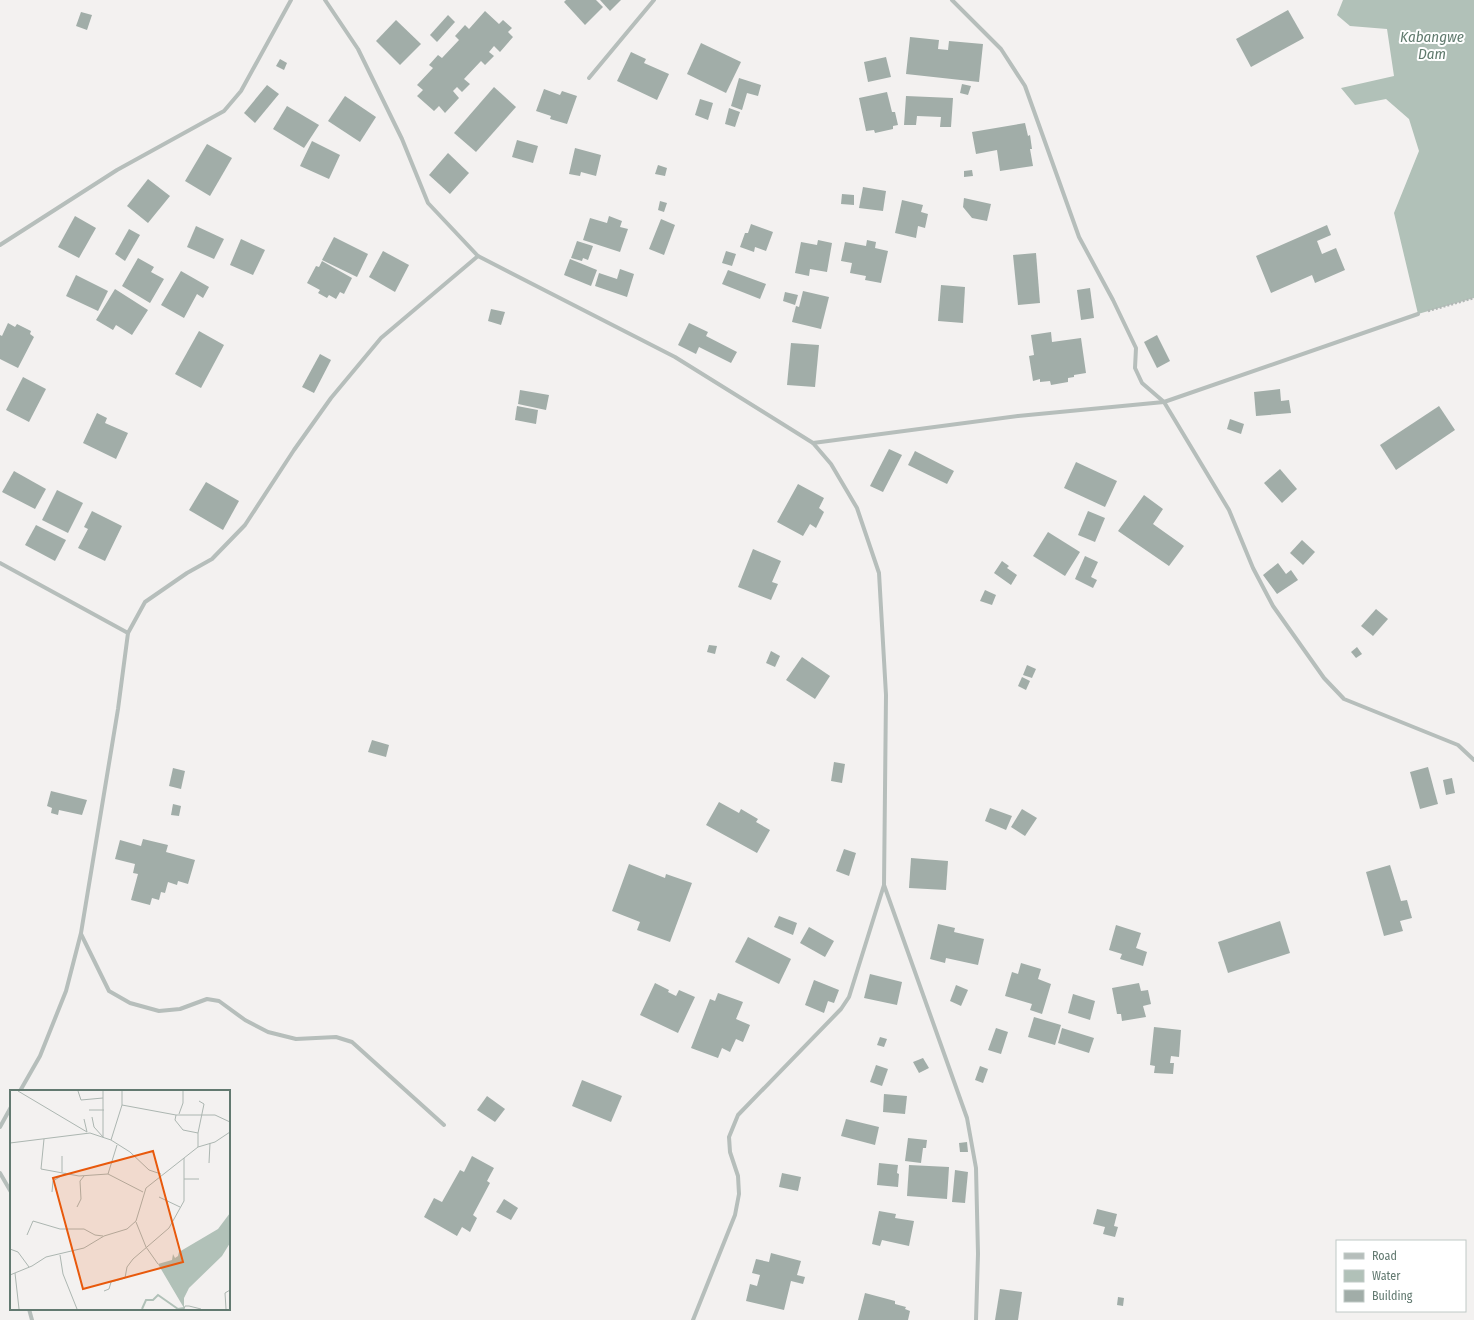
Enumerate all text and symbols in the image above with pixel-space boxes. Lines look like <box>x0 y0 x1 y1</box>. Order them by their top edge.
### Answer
water label: Kabangwe Dam <box>1400 28 1464 63</box>
inset map <box>10 1090 230 1310</box>
legend <box>1336 1240 1466 1312</box>
text: Road <box>1372 1249 1397 1263</box>
text: Water <box>1372 1269 1401 1283</box>
text: Building <box>1372 1289 1413 1303</box>

